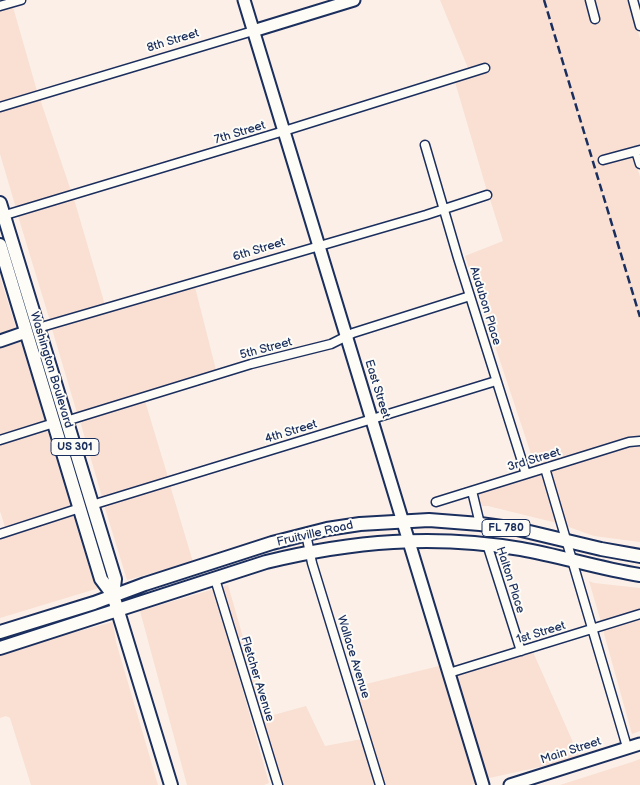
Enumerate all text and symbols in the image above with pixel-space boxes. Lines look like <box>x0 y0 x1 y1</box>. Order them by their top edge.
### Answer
street label: 8th Street <box>145 26 201 56</box>
street label: 7th Street <box>213 118 267 148</box>
street label: 6th Street <box>231 235 287 265</box>
street label: Audubon Place <box>466 265 504 347</box>
street label: Washington Boulevard <box>26 310 76 430</box>
street label: 5th Street <box>238 335 294 363</box>
street label: East Street <box>361 358 393 420</box>
street label: 4th Street <box>263 417 319 447</box>
road number: US 301 <box>51 438 99 456</box>
street label: 3rd Street <box>506 445 562 475</box>
street label: Fruitville Road <box>275 518 355 550</box>
road number: FL 780 <box>482 520 530 536</box>
street label: Halton Place <box>493 545 527 615</box>
street label: Wallace Avenue <box>334 614 372 700</box>
street label: 1st Street <box>515 619 567 647</box>
street label: Fletcher Avenue <box>237 635 277 723</box>
street label: Main Street <box>539 734 603 768</box>

